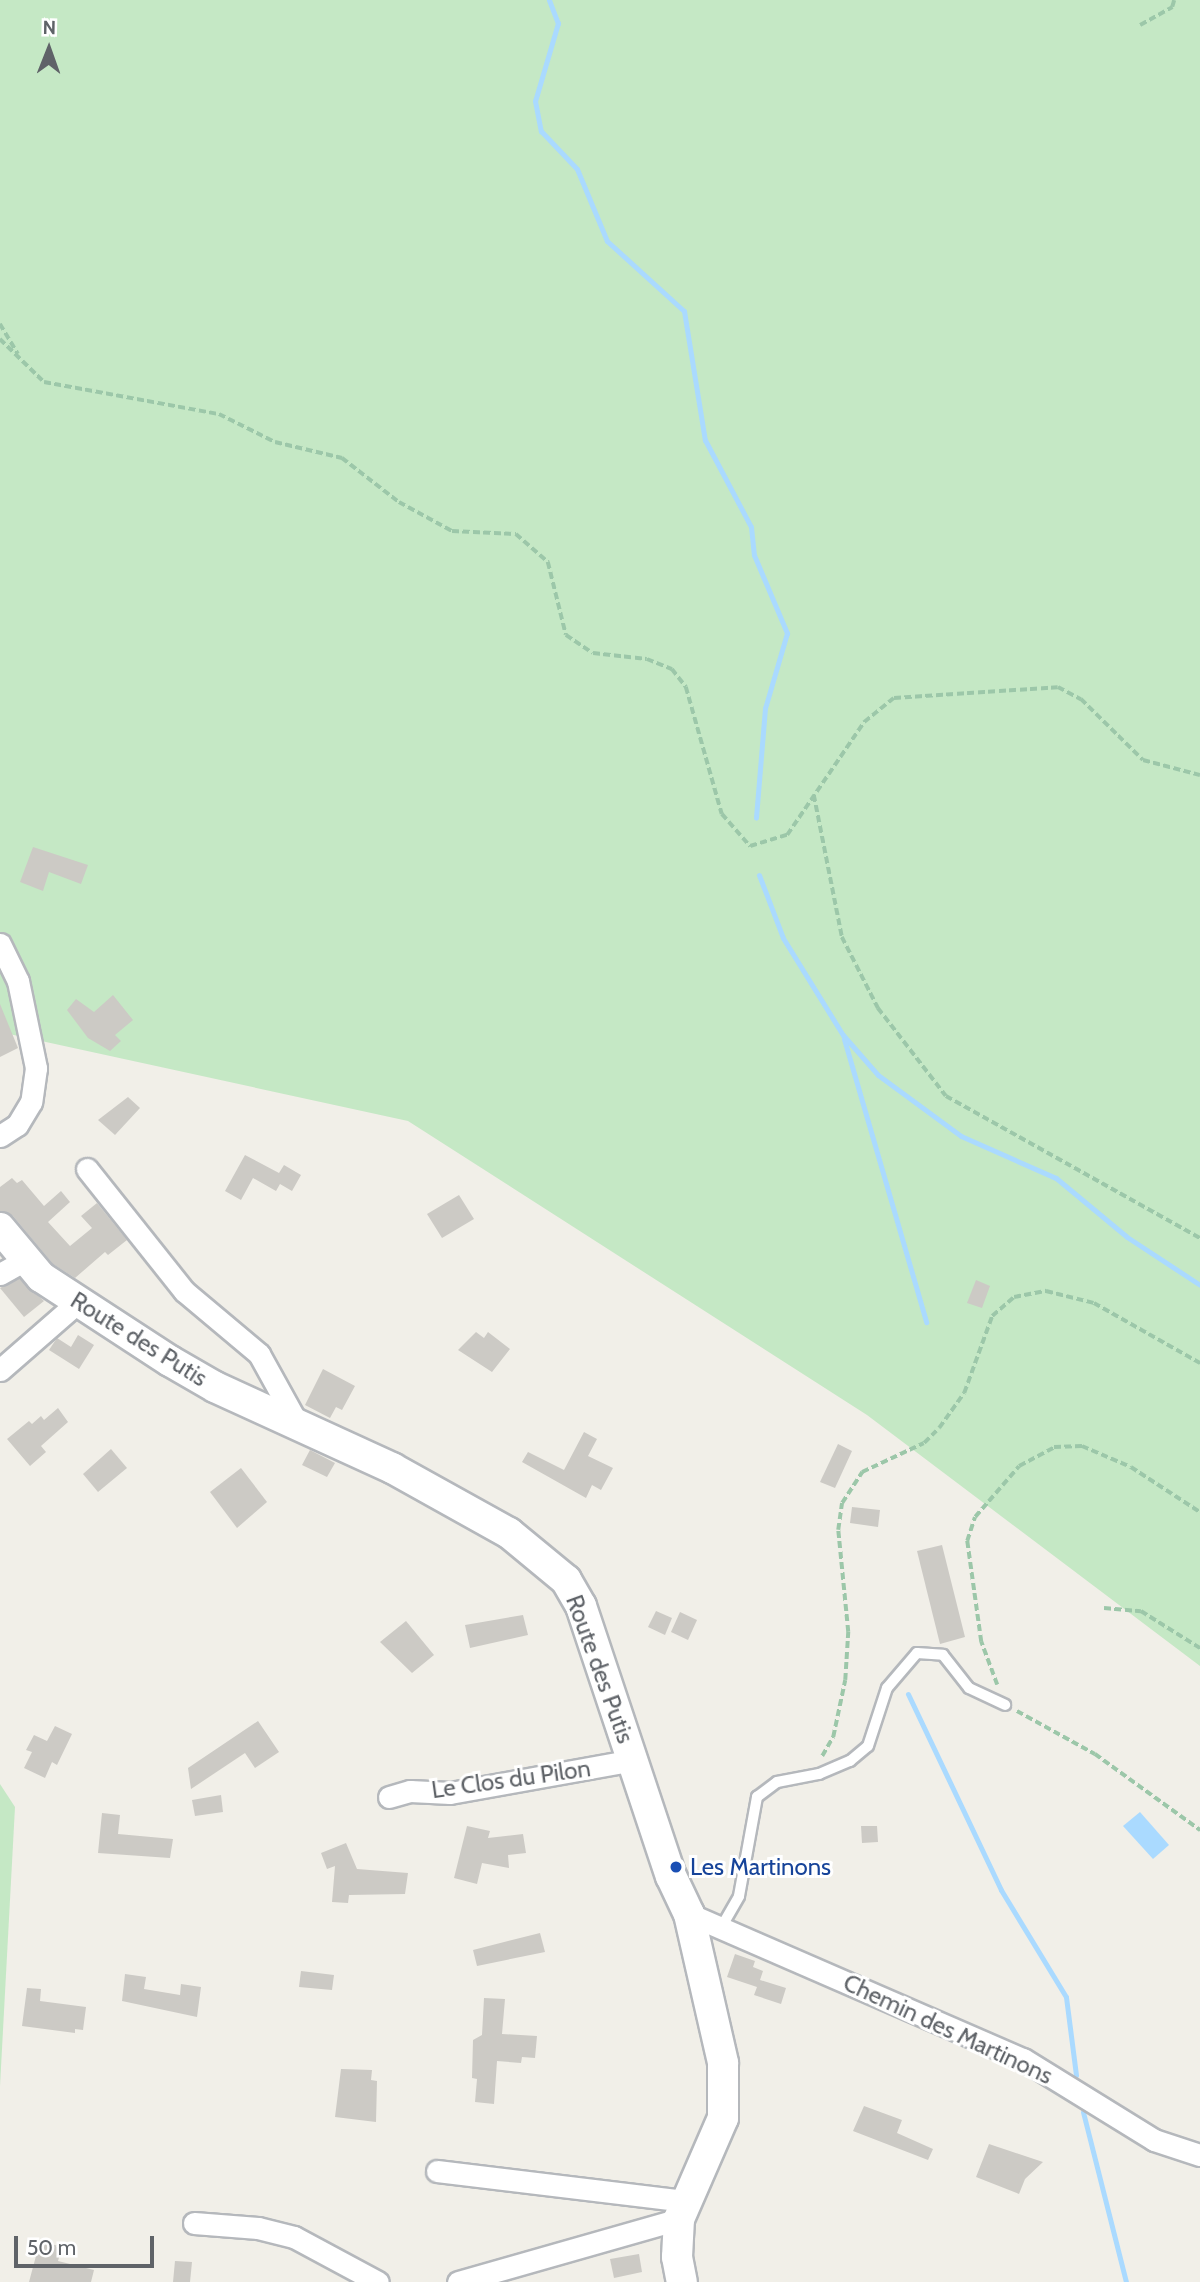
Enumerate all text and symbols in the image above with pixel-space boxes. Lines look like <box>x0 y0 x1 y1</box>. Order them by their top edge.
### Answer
north arrow <box>14 14 84 84</box>
text: N <box>42 16 56 39</box>
street label: Route des Putis <box>65 1286 213 1392</box>
street label: Route des Putis <box>560 1591 640 1747</box>
street label: Le Clos du Pilon <box>430 1754 592 1804</box>
place label: Les Martinons <box>690 1853 831 1881</box>
marker: Les Martinons <box>668 1859 684 1875</box>
street label: Chemin des Martinons <box>839 1968 1057 2090</box>
scale bar <box>18 2222 158 2266</box>
text: 50 m <box>27 2235 76 2260</box>

